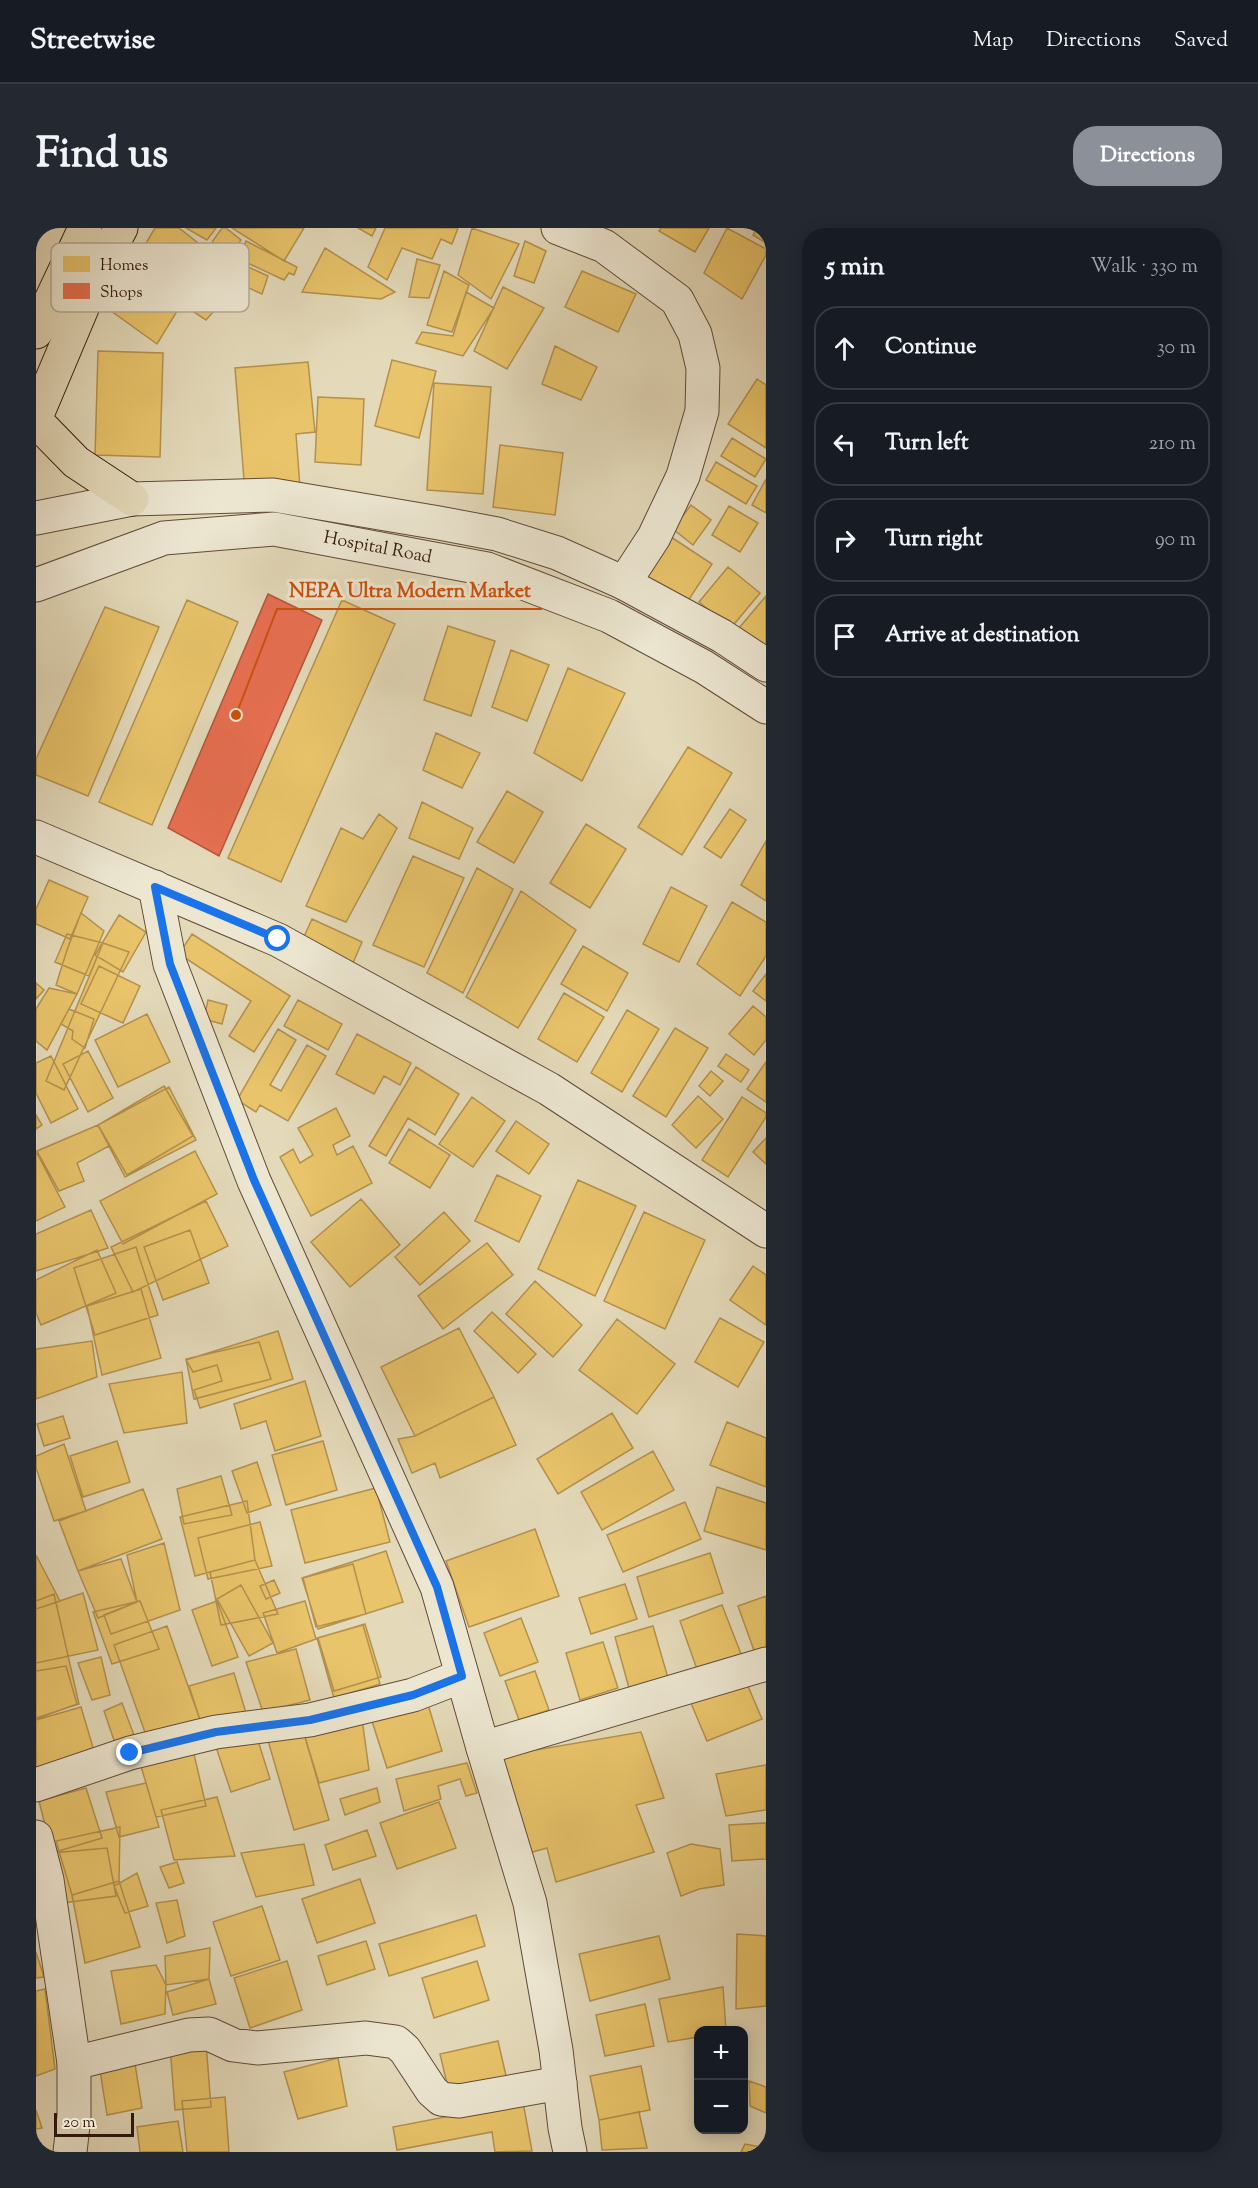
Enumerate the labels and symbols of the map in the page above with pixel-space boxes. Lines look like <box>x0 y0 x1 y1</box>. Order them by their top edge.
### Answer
legend <box>51 243 249 312</box>
text: Homes <box>100 255 148 278</box>
text: Shops <box>100 282 143 305</box>
street label: Hospital Road <box>321 525 434 571</box>
callout: NEPA Ultra Modern Market <box>277 571 542 609</box>
text: NEPA Ultra Modern Market <box>289 578 531 607</box>
route start <box>264 925 290 951</box>
route end <box>116 1739 142 1765</box>
scale bar <box>54 2110 134 2138</box>

